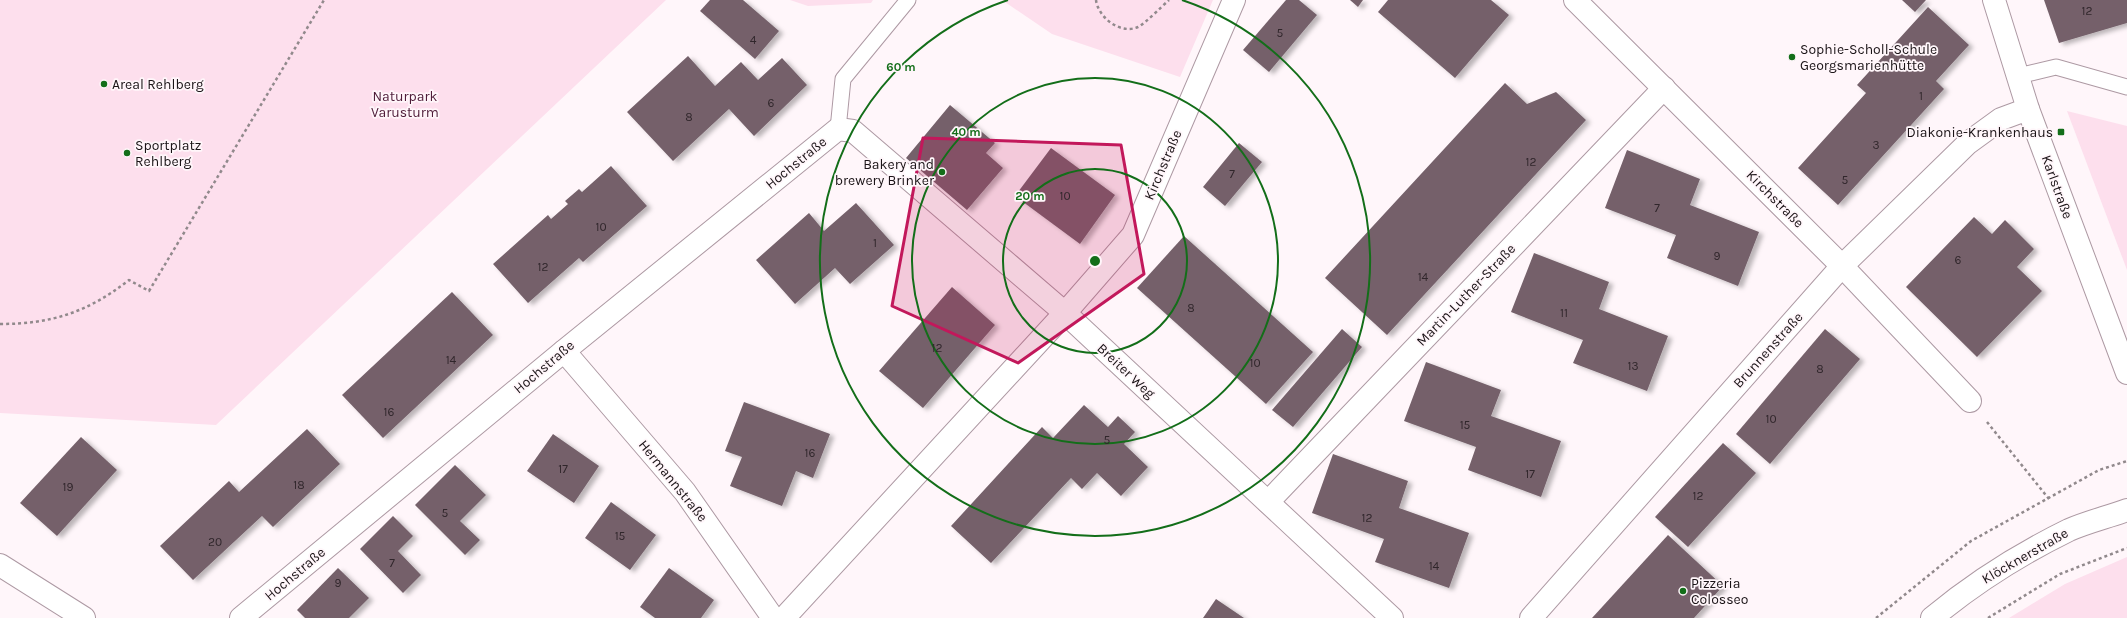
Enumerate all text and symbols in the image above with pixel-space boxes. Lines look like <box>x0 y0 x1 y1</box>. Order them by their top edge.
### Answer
house number: 12 <box>2082 4 2093 18</box>
house number: 5 <box>1277 26 1284 40</box>
house number: 4 <box>750 33 757 47</box>
place label: Sophie-Scholl-Schule Georgsmarienhütte <box>1800 41 1937 74</box>
marker: Sophie-Scholl-Schule Georgsmarienhütte <box>1787 52 1797 62</box>
text: 60 m <box>886 60 916 74</box>
place label: Areal Rehlberg <box>112 76 204 93</box>
marker: Areal Rehlberg <box>99 79 109 89</box>
park label: Naturpark Varusturm <box>371 88 439 121</box>
house number: 1 <box>1919 89 1923 103</box>
house number: 6 <box>768 96 775 110</box>
house number: 8 <box>685 110 693 124</box>
place label: Diakonie-Krankenhaus <box>1906 124 2053 141</box>
text: 40 m <box>951 125 981 139</box>
street label: Kirchstraße <box>1141 127 1185 203</box>
marker: Diakonie-Krankenhaus <box>2056 127 2066 137</box>
street label: Hochstraße <box>762 133 830 193</box>
place label: Sportplatz Rehlberg <box>135 137 201 170</box>
house number: 3 <box>1872 138 1880 152</box>
marker: Sportplatz Rehlberg <box>122 148 132 158</box>
street label: Karlstraße <box>2038 153 2076 221</box>
house number: 12 <box>1526 155 1537 169</box>
place label: Bakery and brewery Brinker <box>835 156 935 189</box>
marker: Bakery and brewery Brinker <box>937 167 947 177</box>
house number: 7 <box>1229 167 1235 181</box>
street label: Kirchstraße <box>1743 167 1807 231</box>
house number: 5 <box>1842 173 1849 187</box>
text: 20 m <box>1015 189 1045 203</box>
house number: 10 <box>1059 189 1071 203</box>
house number: 7 <box>1654 201 1660 215</box>
house number: 10 <box>595 220 607 234</box>
house number: 1 <box>873 236 877 250</box>
street label: Martin-Luther-Straße <box>1413 240 1519 350</box>
house number: 9 <box>1714 249 1721 263</box>
house number: 6 <box>1955 253 1962 267</box>
centre of rings <box>1088 254 1102 268</box>
house number: 12 <box>538 260 549 274</box>
house number: 14 <box>1418 270 1429 284</box>
house number: 8 <box>1187 301 1195 315</box>
house number: 11 <box>1560 306 1568 320</box>
street label: Brunnenstraße <box>1730 309 1806 391</box>
street label: Hochstraße <box>510 337 578 397</box>
street label: Breiter Weg <box>1093 340 1159 402</box>
house number: 12 <box>932 341 943 355</box>
house number: 14 <box>446 353 457 367</box>
house number: 10 <box>1249 356 1261 370</box>
house number: 13 <box>1627 359 1639 373</box>
house number: 8 <box>1816 362 1824 376</box>
house number: 16 <box>384 405 395 419</box>
house number: 10 <box>1765 412 1777 426</box>
house number: 15 <box>1460 418 1471 432</box>
house number: 5 <box>1104 433 1111 447</box>
street label: Hermannstraße <box>635 437 711 525</box>
house number: 16 <box>805 446 816 460</box>
house number: 17 <box>558 462 568 476</box>
house number: 17 <box>1525 467 1535 481</box>
house number: 18 <box>293 478 305 492</box>
house number: 19 <box>63 480 73 494</box>
house number: 12 <box>1693 489 1704 503</box>
house number: 5 <box>442 506 449 520</box>
house number: 12 <box>1362 511 1373 525</box>
street label: Klöcknerstraße <box>1979 524 2071 588</box>
house number: 15 <box>615 529 626 543</box>
house number: 20 <box>208 535 222 549</box>
street label: Hochstraße <box>261 544 329 604</box>
house number: 7 <box>389 556 395 570</box>
house number: 14 <box>1429 559 1440 573</box>
place label: Pizzeria Colosseo <box>1691 575 1748 608</box>
house number: 9 <box>335 576 342 590</box>
marker: Pizzeria Colosseo <box>1678 586 1688 596</box>

